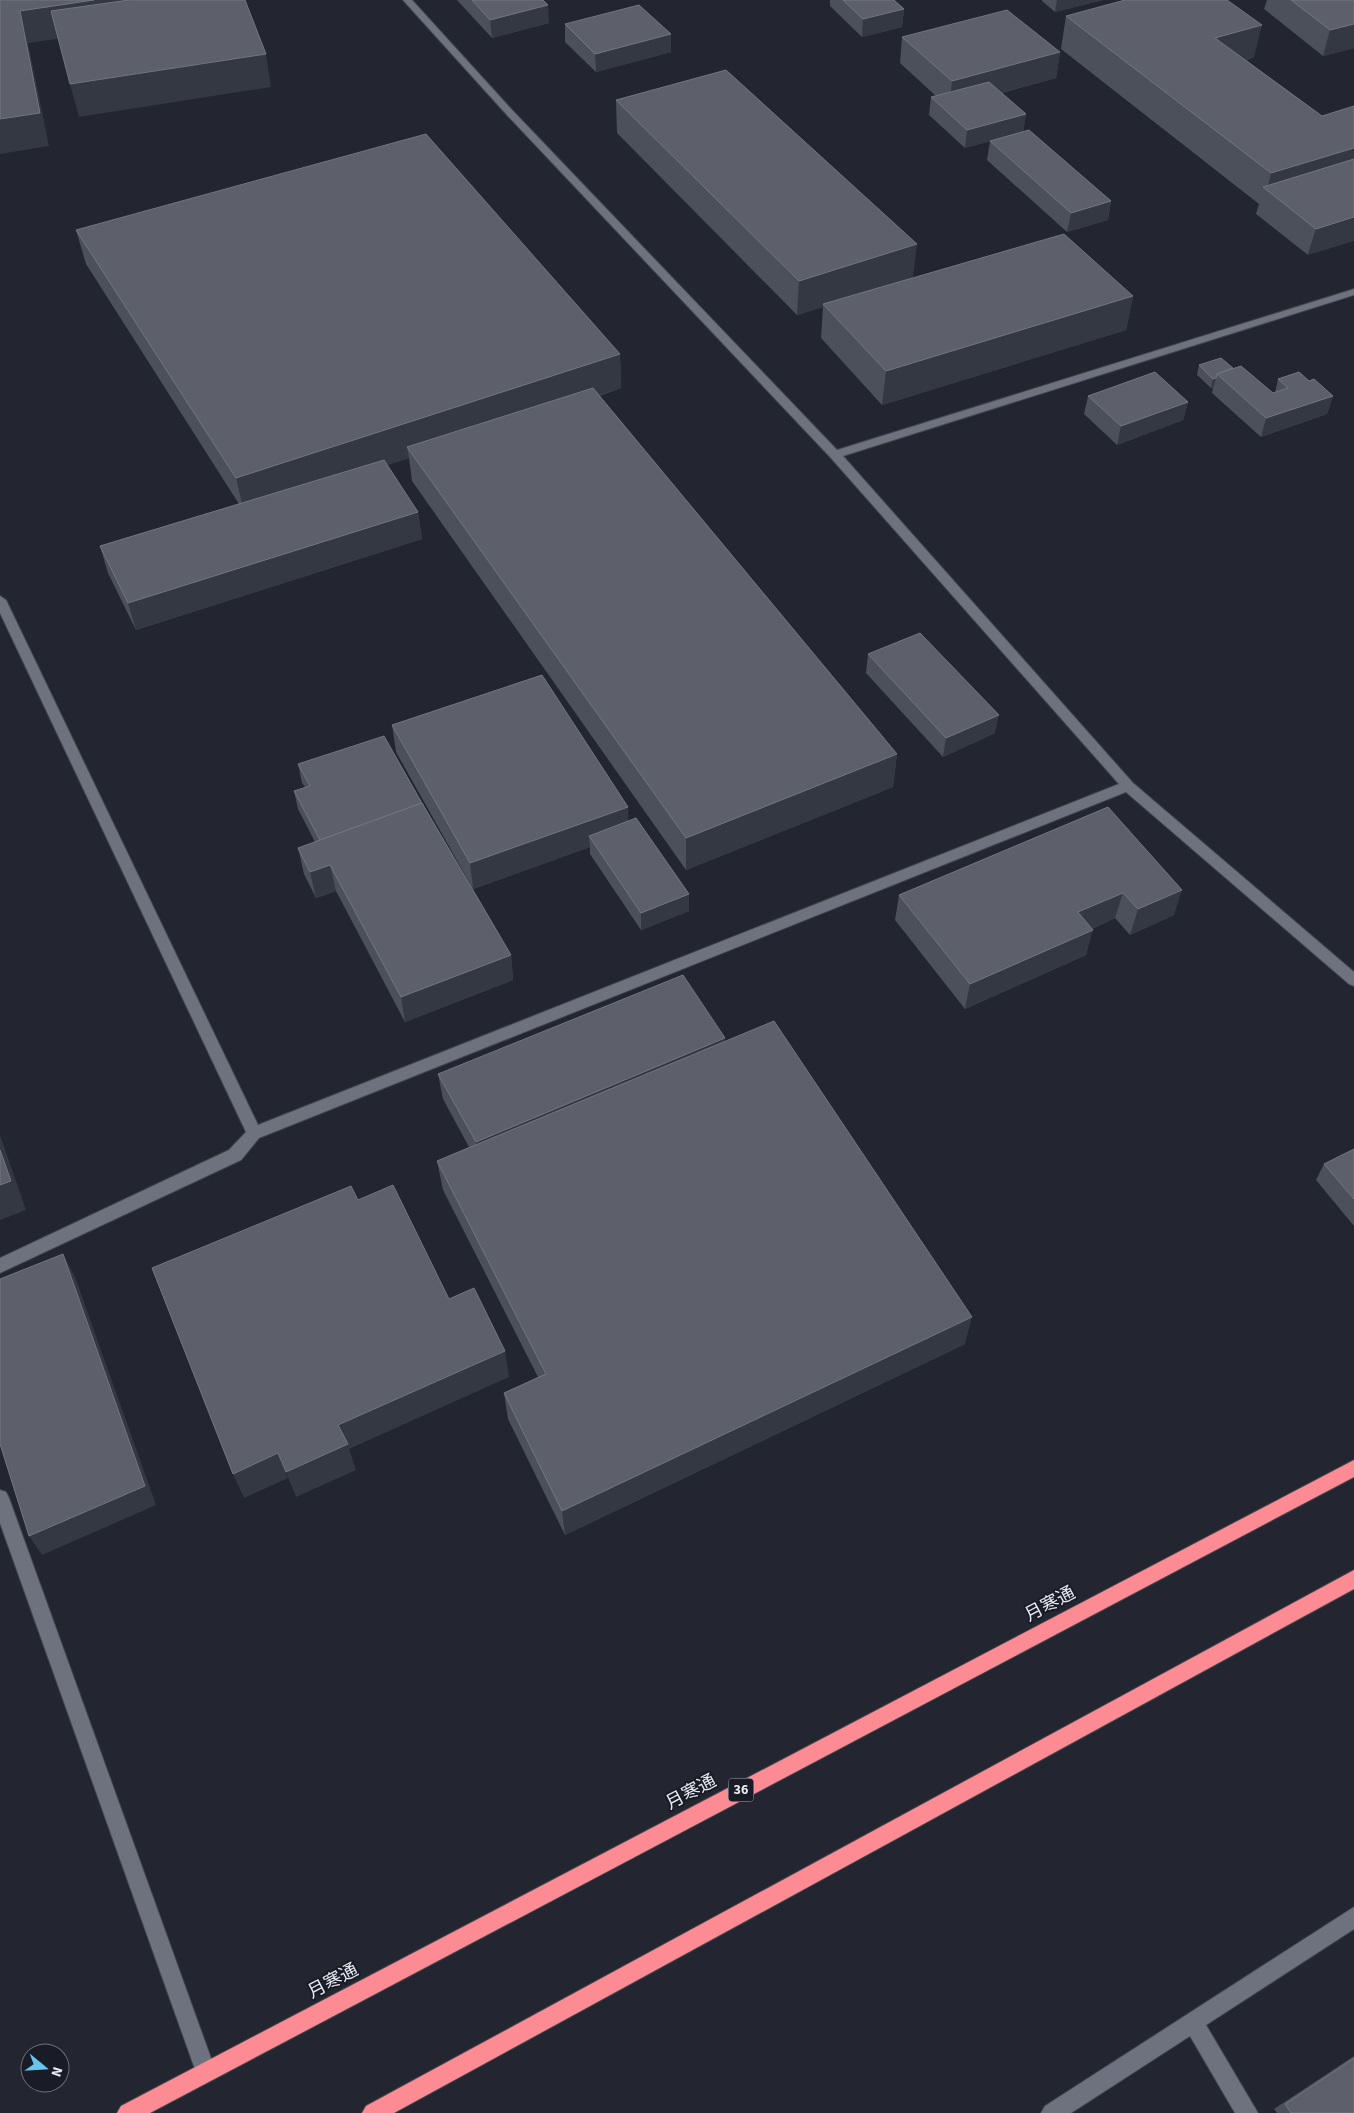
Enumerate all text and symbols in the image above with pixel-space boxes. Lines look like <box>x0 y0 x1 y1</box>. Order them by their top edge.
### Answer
street label: 月寒通 <box>1020 1580 1080 1628</box>
street label: 月寒通 <box>661 1768 721 1816</box>
road number: 36 <box>728 1778 754 1802</box>
street label: 月寒通 <box>303 1957 363 2005</box>
north arrow <box>20 2043 70 2093</box>
text: N <box>45 2064 67 2079</box>

